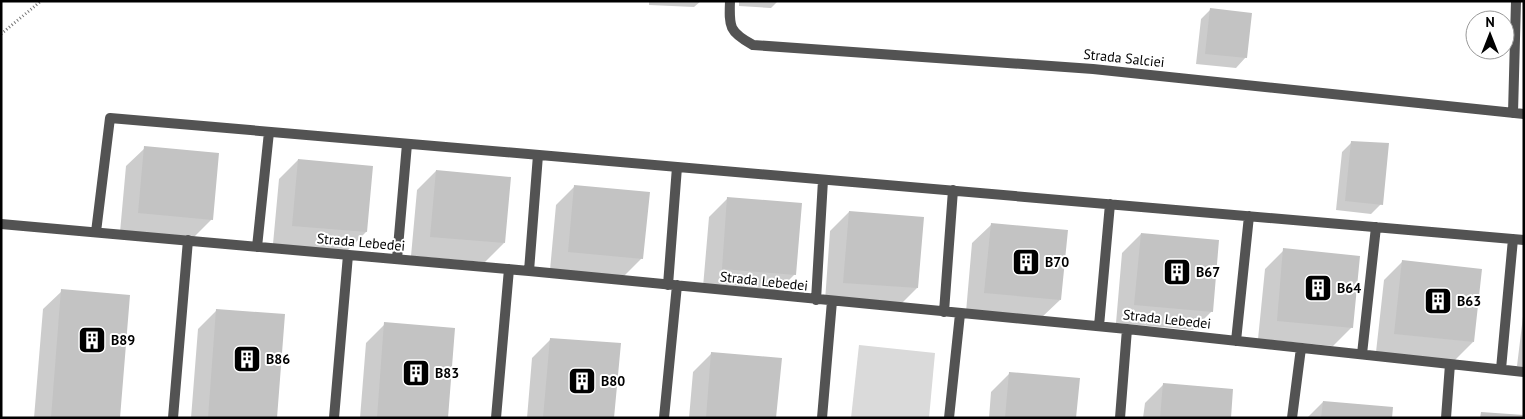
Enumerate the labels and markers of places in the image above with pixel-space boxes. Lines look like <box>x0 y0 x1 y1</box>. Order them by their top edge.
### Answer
building icon: B70 <box>1011 247 1041 277</box>
place label: B70 <box>1045 253 1069 271</box>
building icon: B67 <box>1162 257 1192 287</box>
place label: B67 <box>1196 263 1220 281</box>
building icon: B64 <box>1303 273 1333 303</box>
place label: B64 <box>1337 279 1361 297</box>
building icon: B63 <box>1423 286 1453 316</box>
place label: B63 <box>1457 292 1481 310</box>
building icon: B89 <box>77 325 107 355</box>
place label: B89 <box>111 331 135 349</box>
building icon: B86 <box>232 344 262 374</box>
place label: B86 <box>266 350 290 368</box>
building icon: B83 <box>401 358 431 388</box>
place label: B83 <box>435 364 459 382</box>
building icon: B80 <box>567 366 597 396</box>
place label: B80 <box>601 372 625 390</box>

